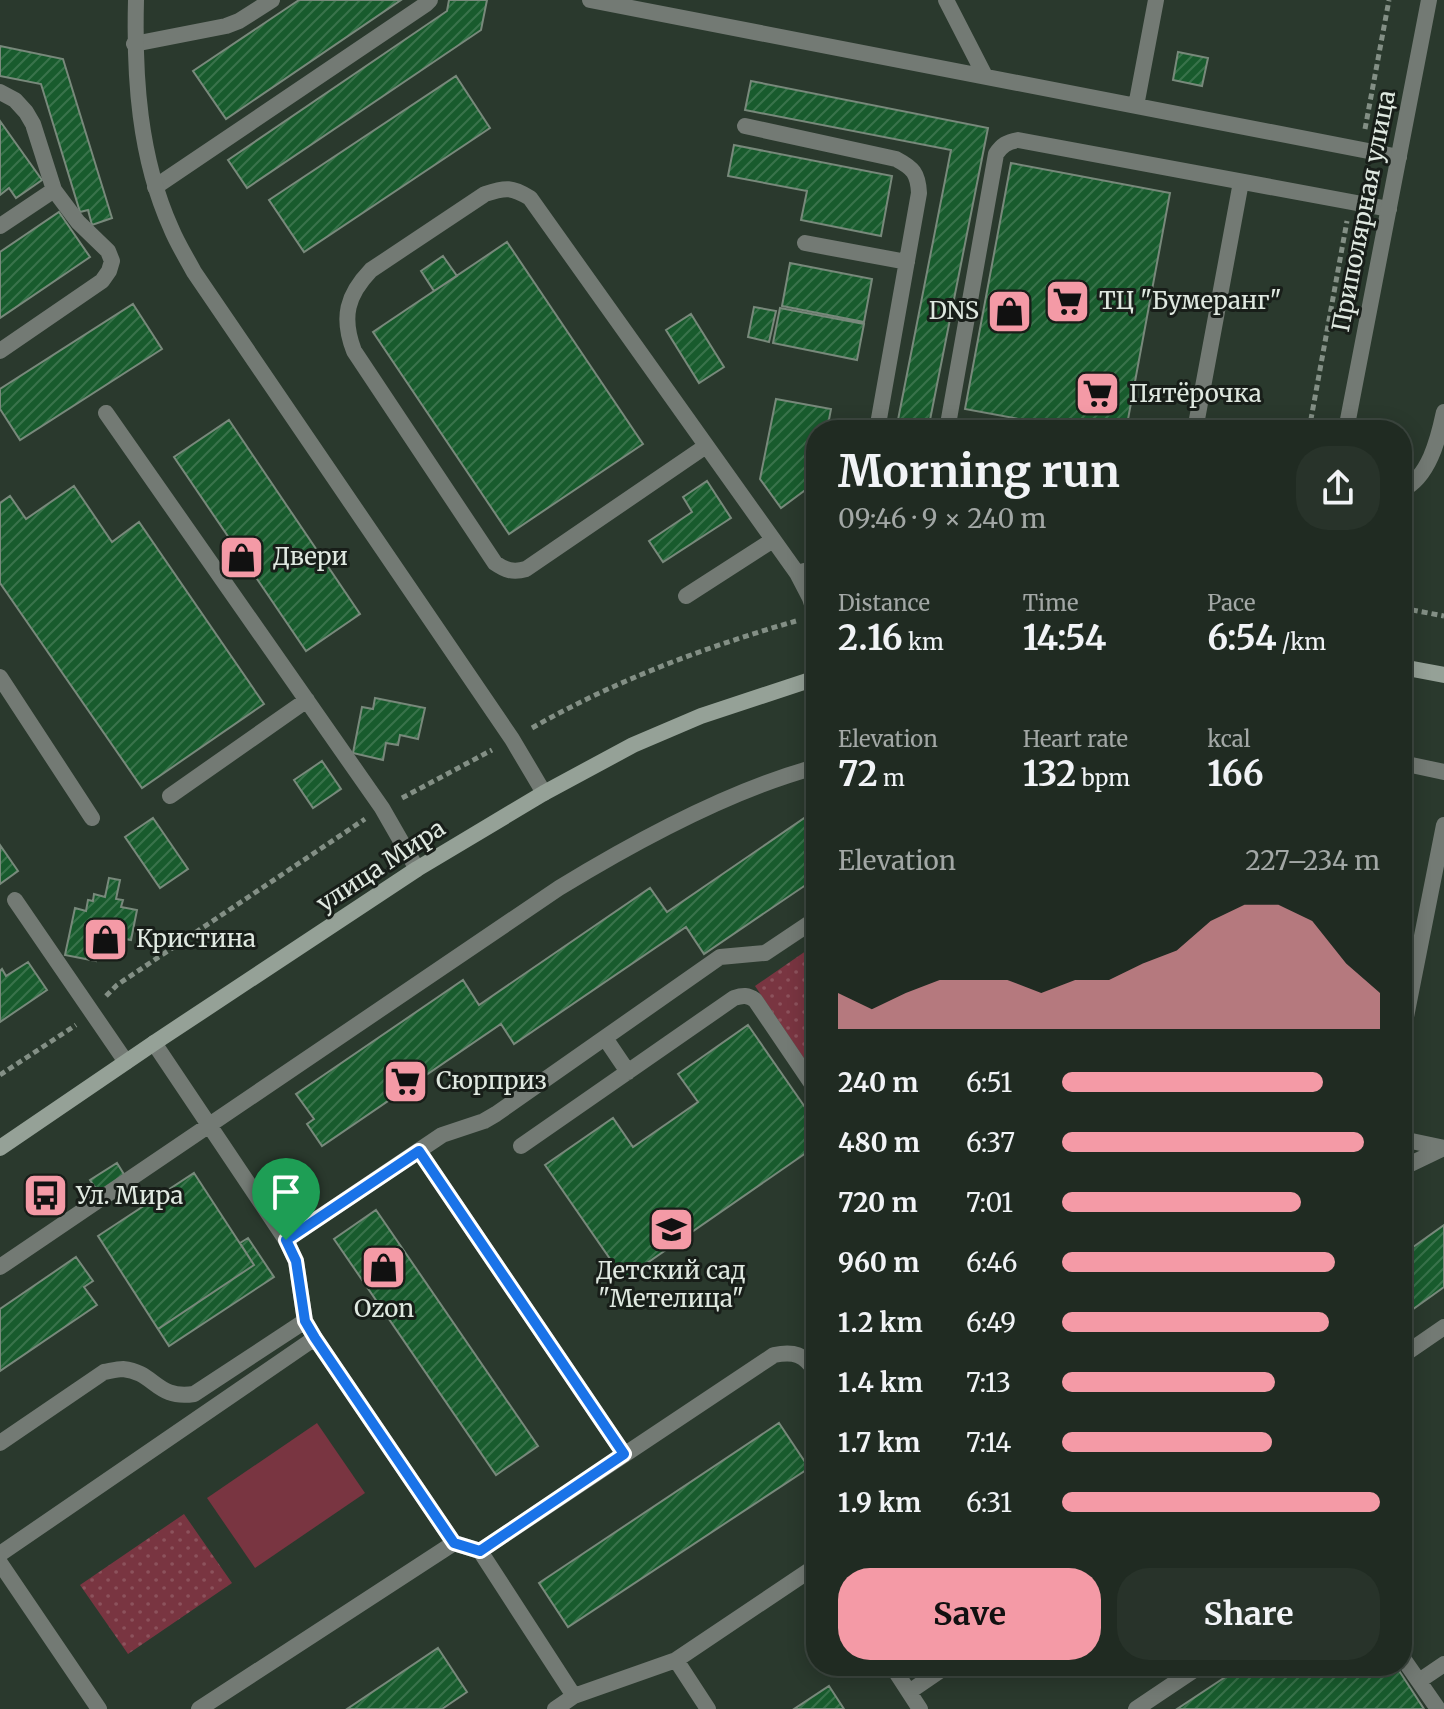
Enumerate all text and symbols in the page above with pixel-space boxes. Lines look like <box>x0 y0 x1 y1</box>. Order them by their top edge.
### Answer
street label: Приполярная улица <box>1325 87 1402 334</box>
supermarket icon: ТЦ "Бумеранг" <box>1044 277 1092 325</box>
place label: ТЦ "Бумеранг" <box>1099 285 1282 316</box>
shop icon: DNS <box>986 287 1034 335</box>
place label: DNS <box>929 295 979 326</box>
supermarket icon: Пятёрочка <box>1074 370 1122 418</box>
place label: Пятёрочка <box>1129 378 1262 409</box>
text: Morning run <box>838 444 1120 499</box>
button: share <box>1296 446 1380 530</box>
text: 09:46 · 9 × 240 m <box>838 502 1046 535</box>
shop icon: Двери <box>218 533 266 581</box>
place label: Двери <box>273 541 348 572</box>
text: Distance <box>838 589 930 617</box>
text: Time <box>1023 589 1078 617</box>
text: Pace <box>1207 589 1255 617</box>
text: 2.16 <box>838 617 903 659</box>
text: 14:54 <box>1023 617 1106 659</box>
text: 6:54 <box>1207 617 1277 659</box>
text: km <box>903 628 944 656</box>
text: /km <box>1277 628 1326 656</box>
text: Elevation <box>838 725 938 753</box>
text: Heart rate <box>1023 725 1128 753</box>
text: kcal <box>1207 725 1251 753</box>
text: 72 <box>838 753 878 795</box>
text: 132 <box>1023 753 1076 795</box>
text: 166 <box>1207 753 1264 795</box>
text: m <box>878 764 905 792</box>
text: bpm <box>1076 764 1130 792</box>
street label: улица Мира <box>310 812 451 919</box>
text: Elevation <box>838 844 956 877</box>
text: 227–234 m <box>1245 844 1380 877</box>
shop icon: Кристина <box>81 915 129 963</box>
place label: Кристина <box>136 923 256 954</box>
supermarket icon: Сюрприз <box>381 1057 429 1105</box>
place label: Сюрприз <box>436 1065 547 1096</box>
text: 240 m <box>838 1066 919 1099</box>
text: 6:51 <box>966 1066 1012 1099</box>
text: 480 m <box>838 1126 920 1159</box>
text: 6:37 <box>966 1126 1015 1159</box>
pin <box>252 1158 320 1240</box>
icon: arrive <box>264 1170 308 1214</box>
bus stop icon: Ул. Мира <box>21 1172 69 1220</box>
place label: Ул. Мира <box>75 1180 184 1211</box>
text: 720 m <box>838 1186 918 1219</box>
text: 7:01 <box>966 1186 1013 1219</box>
school or university icon: Детский сад "Метелица" <box>647 1205 695 1253</box>
shop icon: Ozon <box>360 1243 408 1291</box>
text: 960 m <box>838 1246 919 1279</box>
text: 6:46 <box>966 1246 1017 1279</box>
place label: Детский сад "Метелица" <box>596 1255 746 1314</box>
place label: Ozon <box>354 1293 414 1324</box>
text: 1.2 km <box>838 1306 923 1339</box>
text: 6:49 <box>966 1306 1016 1339</box>
text: 1.4 km <box>838 1366 923 1399</box>
text: 7:13 <box>966 1366 1011 1399</box>
text: 1.7 km <box>838 1426 920 1459</box>
text: 7:14 <box>966 1426 1011 1459</box>
text: 1.9 km <box>838 1486 921 1519</box>
text: 6:31 <box>966 1486 1012 1519</box>
button: Save <box>838 1568 1101 1660</box>
button: Share <box>1117 1568 1380 1660</box>

